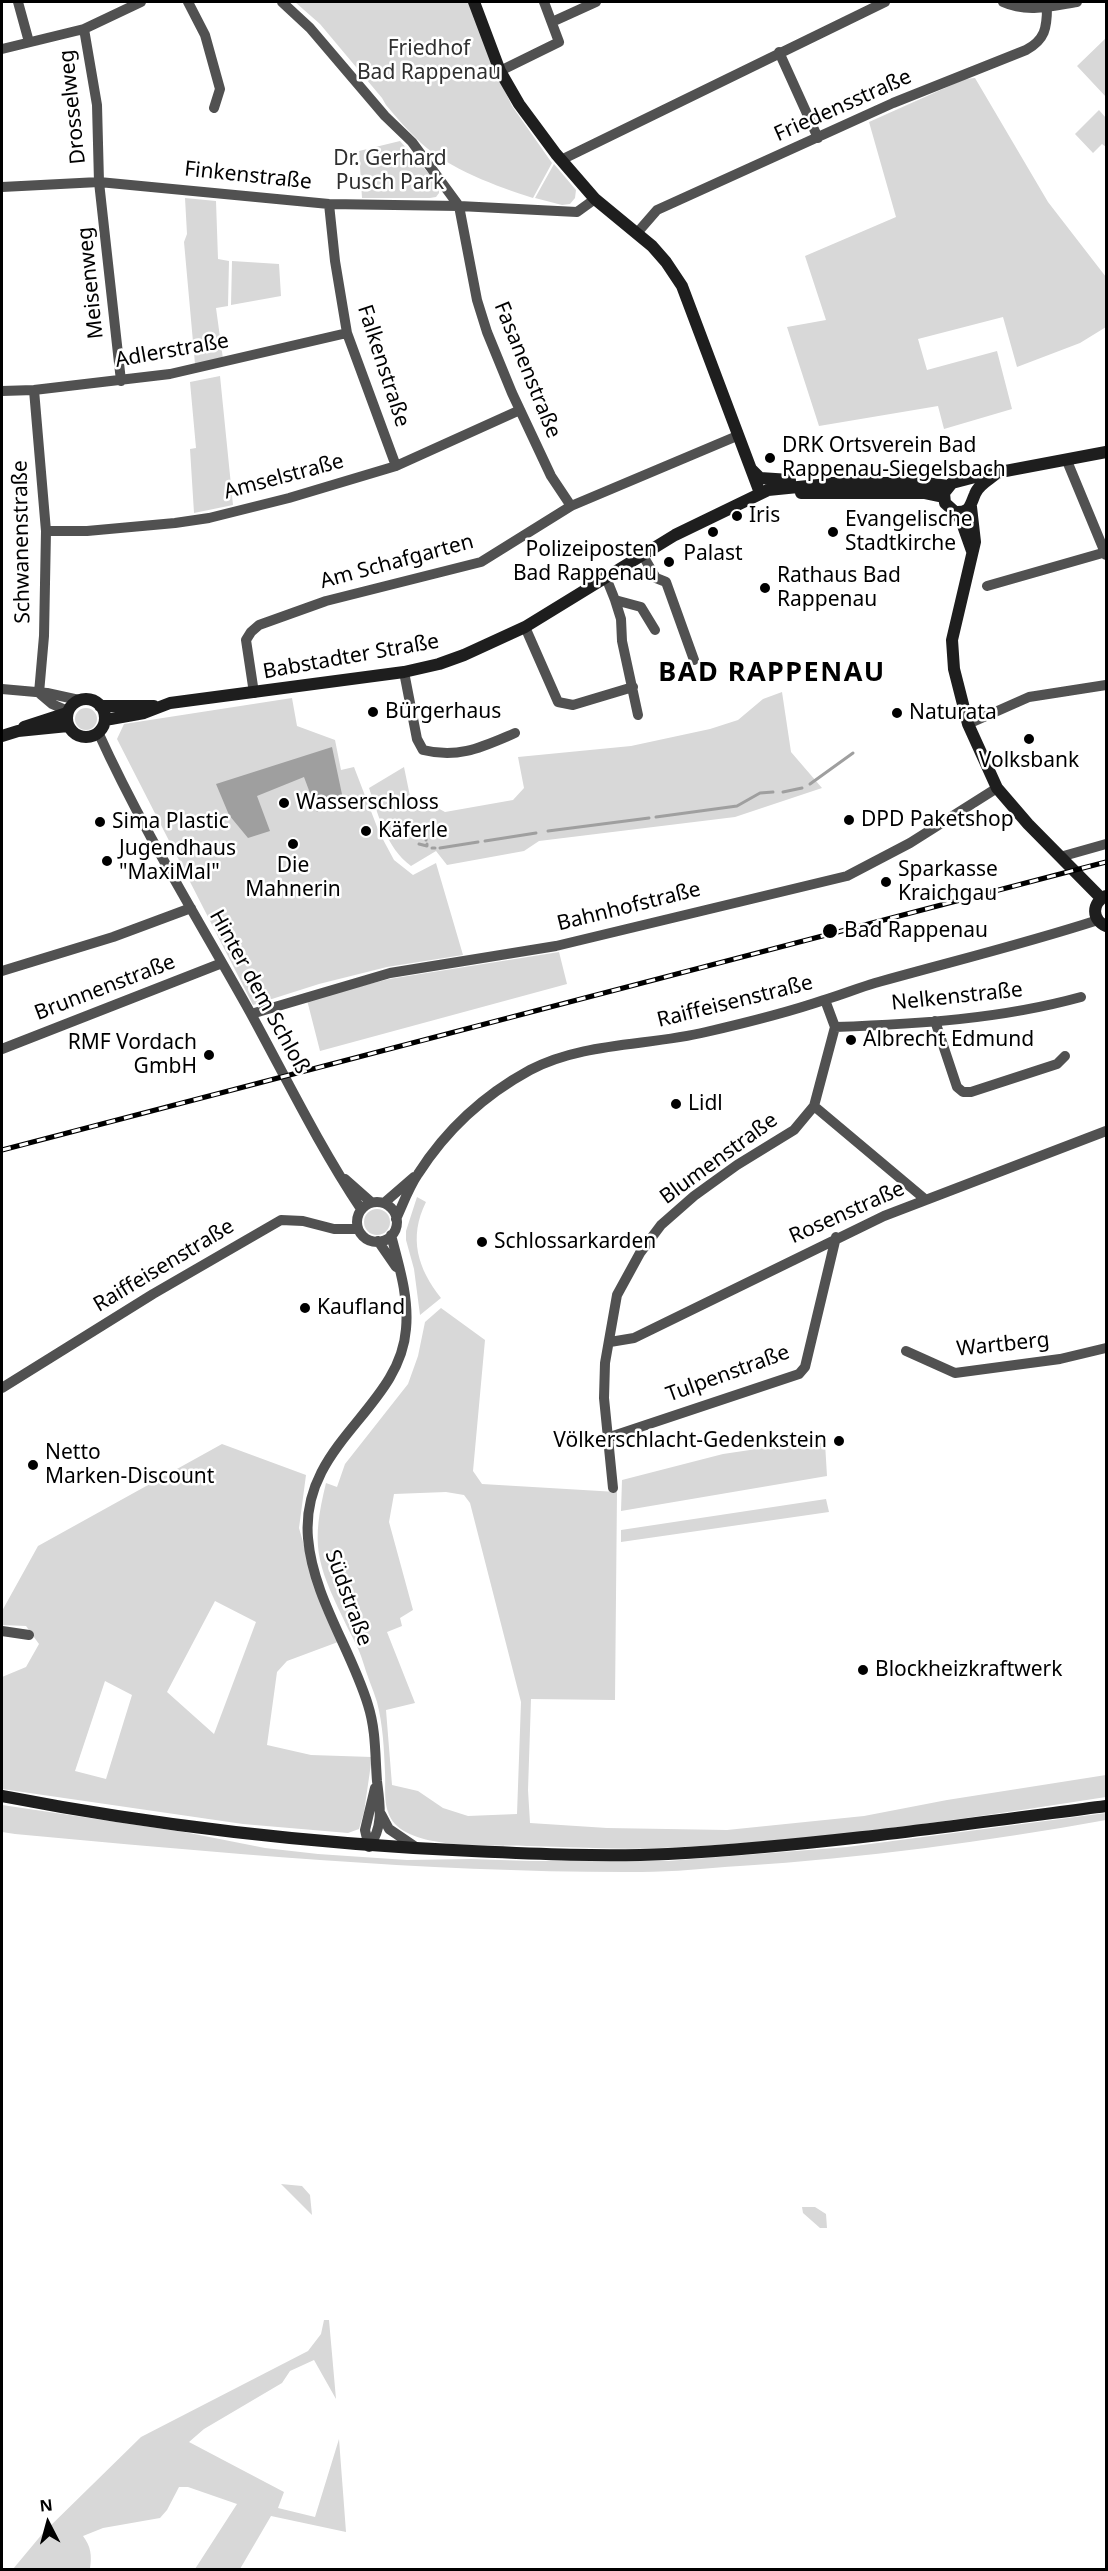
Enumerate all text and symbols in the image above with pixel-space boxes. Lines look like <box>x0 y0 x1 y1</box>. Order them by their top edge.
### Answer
park label: Friedhof Bad Rappenau <box>357 36 501 86</box>
street label: Drosselweg <box>54 49 92 165</box>
street label: Friedensstraße <box>771 65 915 147</box>
park label: Dr. Gerhard Pusch Park <box>333 146 447 196</box>
street label: Finkenstraße <box>183 157 313 195</box>
street label: Meisenweg <box>73 226 109 340</box>
street label: Fasanenstraße <box>488 298 566 442</box>
street label: Falkenstraße <box>351 302 415 430</box>
street label: Adlerstraße <box>113 329 231 373</box>
place label: DRK Ortsverein Bad Rappenau-Siegelsbach <box>782 433 1006 483</box>
street label: Amselstraße <box>221 449 347 505</box>
marker: DRK Ortsverein Bad Rappenau-Siegelsbach <box>763 451 777 465</box>
street label: Schwanenstraße <box>8 460 36 624</box>
place label: Iris <box>749 503 780 529</box>
place label: Evangelische Stadtkirche <box>845 507 973 557</box>
marker: Iris <box>730 509 744 523</box>
marker: Palast <box>706 525 720 539</box>
marker: Evangelische Stadtkirche <box>826 525 840 539</box>
street label: Am Schafgarten <box>317 529 477 595</box>
place label: Polizeiposten Bad Rappenau <box>513 537 657 587</box>
place label: Palast <box>683 541 743 567</box>
marker: Polizeiposten Bad Rappenau <box>662 555 676 569</box>
place label: Rathaus Bad Rappenau <box>777 563 901 613</box>
marker: Rathaus Bad Rappenau <box>758 581 772 595</box>
street label: Babstadter Straße <box>261 629 441 685</box>
district label: BAD RAPPENAU <box>658 657 886 689</box>
place label: Bürgerhaus <box>385 699 501 725</box>
place label: Naturata <box>909 700 997 726</box>
marker: Bürgerhaus <box>366 705 380 719</box>
marker: Naturata <box>890 706 904 720</box>
marker: Volksbank <box>1022 732 1036 746</box>
place label: Volksbank <box>979 748 1079 774</box>
place label: Wasserschloss <box>296 790 439 816</box>
marker: Wasserschloss <box>277 796 291 810</box>
place label: DPD Paketshop <box>861 807 1014 833</box>
place label: Sima Plastic <box>112 809 229 835</box>
marker: DPD Paketshop <box>842 813 856 827</box>
marker: Sima Plastic <box>93 815 107 829</box>
place label: Käferle <box>378 818 448 844</box>
marker: Käferle <box>359 824 373 838</box>
place label: Jugendhaus "MaxiMal" <box>119 836 236 886</box>
marker: Die Mahnerin <box>286 837 300 851</box>
place label: Die Mahnerin <box>245 853 341 903</box>
marker: Jugendhaus "MaxiMal" <box>100 854 114 868</box>
place label: Sparkasse Kraichgau <box>898 857 998 907</box>
marker: Sparkasse Kraichgau <box>879 875 893 889</box>
street label: Bahnhofstraße <box>555 877 703 937</box>
street label: Hinter dem Schloß <box>204 906 314 1078</box>
place label: Bad Rappenau <box>844 918 988 944</box>
marker: Bad Rappenau <box>821 922 839 940</box>
street label: Brunnenstraße <box>31 950 179 1026</box>
street label: Raiffeisenstraße <box>655 970 815 1034</box>
street label: Nelkenstraße <box>890 978 1024 1016</box>
place label: Albrecht Edmund <box>863 1027 1034 1053</box>
place label: RMF Vordach GmbH <box>68 1030 197 1080</box>
marker: Albrecht Edmund <box>844 1033 858 1047</box>
marker: RMF Vordach GmbH <box>202 1048 216 1062</box>
place label: Lidl <box>688 1091 723 1117</box>
marker: Lidl <box>669 1097 683 1111</box>
street label: Blumenstraße <box>655 1108 783 1210</box>
street label: Rosenstraße <box>786 1176 908 1250</box>
street label: Raiffeisenstraße <box>89 1214 239 1318</box>
place label: Schlossarkarden <box>494 1229 656 1255</box>
marker: Schlossarkarden <box>475 1235 489 1249</box>
place label: Kaufland <box>317 1295 405 1321</box>
marker: Kaufland <box>298 1301 312 1315</box>
street label: Wartberg <box>955 1328 1051 1362</box>
street label: Tulpenstraße <box>663 1340 793 1408</box>
place label: Völkerschlacht-Gedenkstein <box>553 1428 827 1454</box>
marker: Völkerschlacht-Gedenkstein <box>832 1434 846 1448</box>
place label: Netto Marken-Discount <box>45 1440 214 1490</box>
marker: Netto Marken-Discount <box>26 1458 40 1472</box>
street label: Südstraße <box>319 1547 377 1649</box>
place label: Blockheizkraftwerk <box>875 1657 1062 1683</box>
marker: Blockheizkraftwerk <box>856 1663 870 1677</box>
north arrow <box>18 2493 78 2553</box>
text: N <box>38 2493 54 2517</box>

